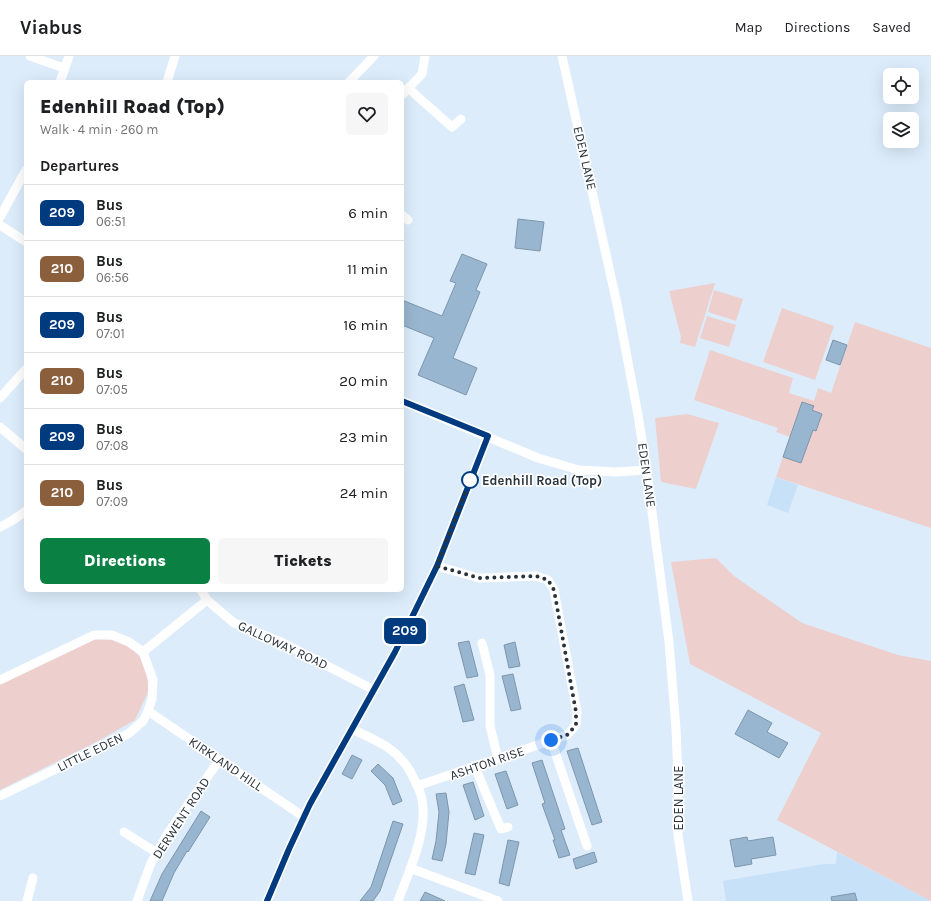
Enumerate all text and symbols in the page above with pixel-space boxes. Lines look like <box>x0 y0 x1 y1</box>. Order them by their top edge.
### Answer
text: Viabus <box>20 17 82 39</box>
text: Map <box>735 19 763 36</box>
text: Directions <box>785 19 850 36</box>
text: Saved <box>872 19 911 36</box>
map controls <box>883 68 919 148</box>
button: locate <box>883 68 919 104</box>
button: heart <box>346 93 388 135</box>
text: Edenhill Road (Top) <box>40 96 225 118</box>
button: layers <box>883 112 919 148</box>
text: Walk · 4 min · 260 m <box>40 122 159 137</box>
street label: EDEN LANE <box>570 125 600 191</box>
text: Departures <box>40 157 119 175</box>
text: Bus <box>96 196 123 214</box>
text: 209 <box>49 204 75 221</box>
text: 6 min <box>348 204 388 222</box>
text: 06:51 <box>96 214 126 229</box>
text: Bus <box>96 252 123 270</box>
text: 210 <box>51 260 73 277</box>
text: 11 min <box>347 260 388 278</box>
text: 06:56 <box>96 270 129 285</box>
text: Bus <box>96 308 123 326</box>
text: 209 <box>49 316 75 333</box>
text: 16 min <box>343 316 388 334</box>
text: 07:01 <box>96 326 125 341</box>
text: Bus <box>96 364 123 382</box>
text: 210 <box>51 372 73 389</box>
text: 20 min <box>339 372 388 390</box>
text: 07:05 <box>96 382 128 397</box>
text: Bus <box>96 420 123 438</box>
text: 209 <box>49 428 75 445</box>
text: 23 min <box>339 428 388 446</box>
text: 07:08 <box>96 438 129 453</box>
street label: EDEN LANE <box>635 442 659 508</box>
marker: Edenhill Road (Top) <box>461 471 479 489</box>
place label: Edenhill Road (Top) <box>482 473 602 488</box>
text: Bus <box>96 476 123 494</box>
text: 210 <box>51 484 73 501</box>
text: 24 min <box>340 484 388 502</box>
text: 07:09 <box>96 494 128 509</box>
button: Directions <box>40 538 210 584</box>
button: Tickets <box>218 538 388 584</box>
street label: GALLOWAY ROAD <box>236 618 330 672</box>
line badge: 209 <box>382 618 428 644</box>
text: 209 <box>392 622 418 639</box>
street label: LITTLE EDEN <box>55 730 125 774</box>
your location <box>541 730 561 750</box>
street label: KIRKLAND HILL <box>186 734 266 794</box>
street label: ASHTON RISE <box>448 743 526 783</box>
street label: EDEN LANE <box>671 766 686 830</box>
street label: DERWENT ROAD <box>149 775 213 861</box>

